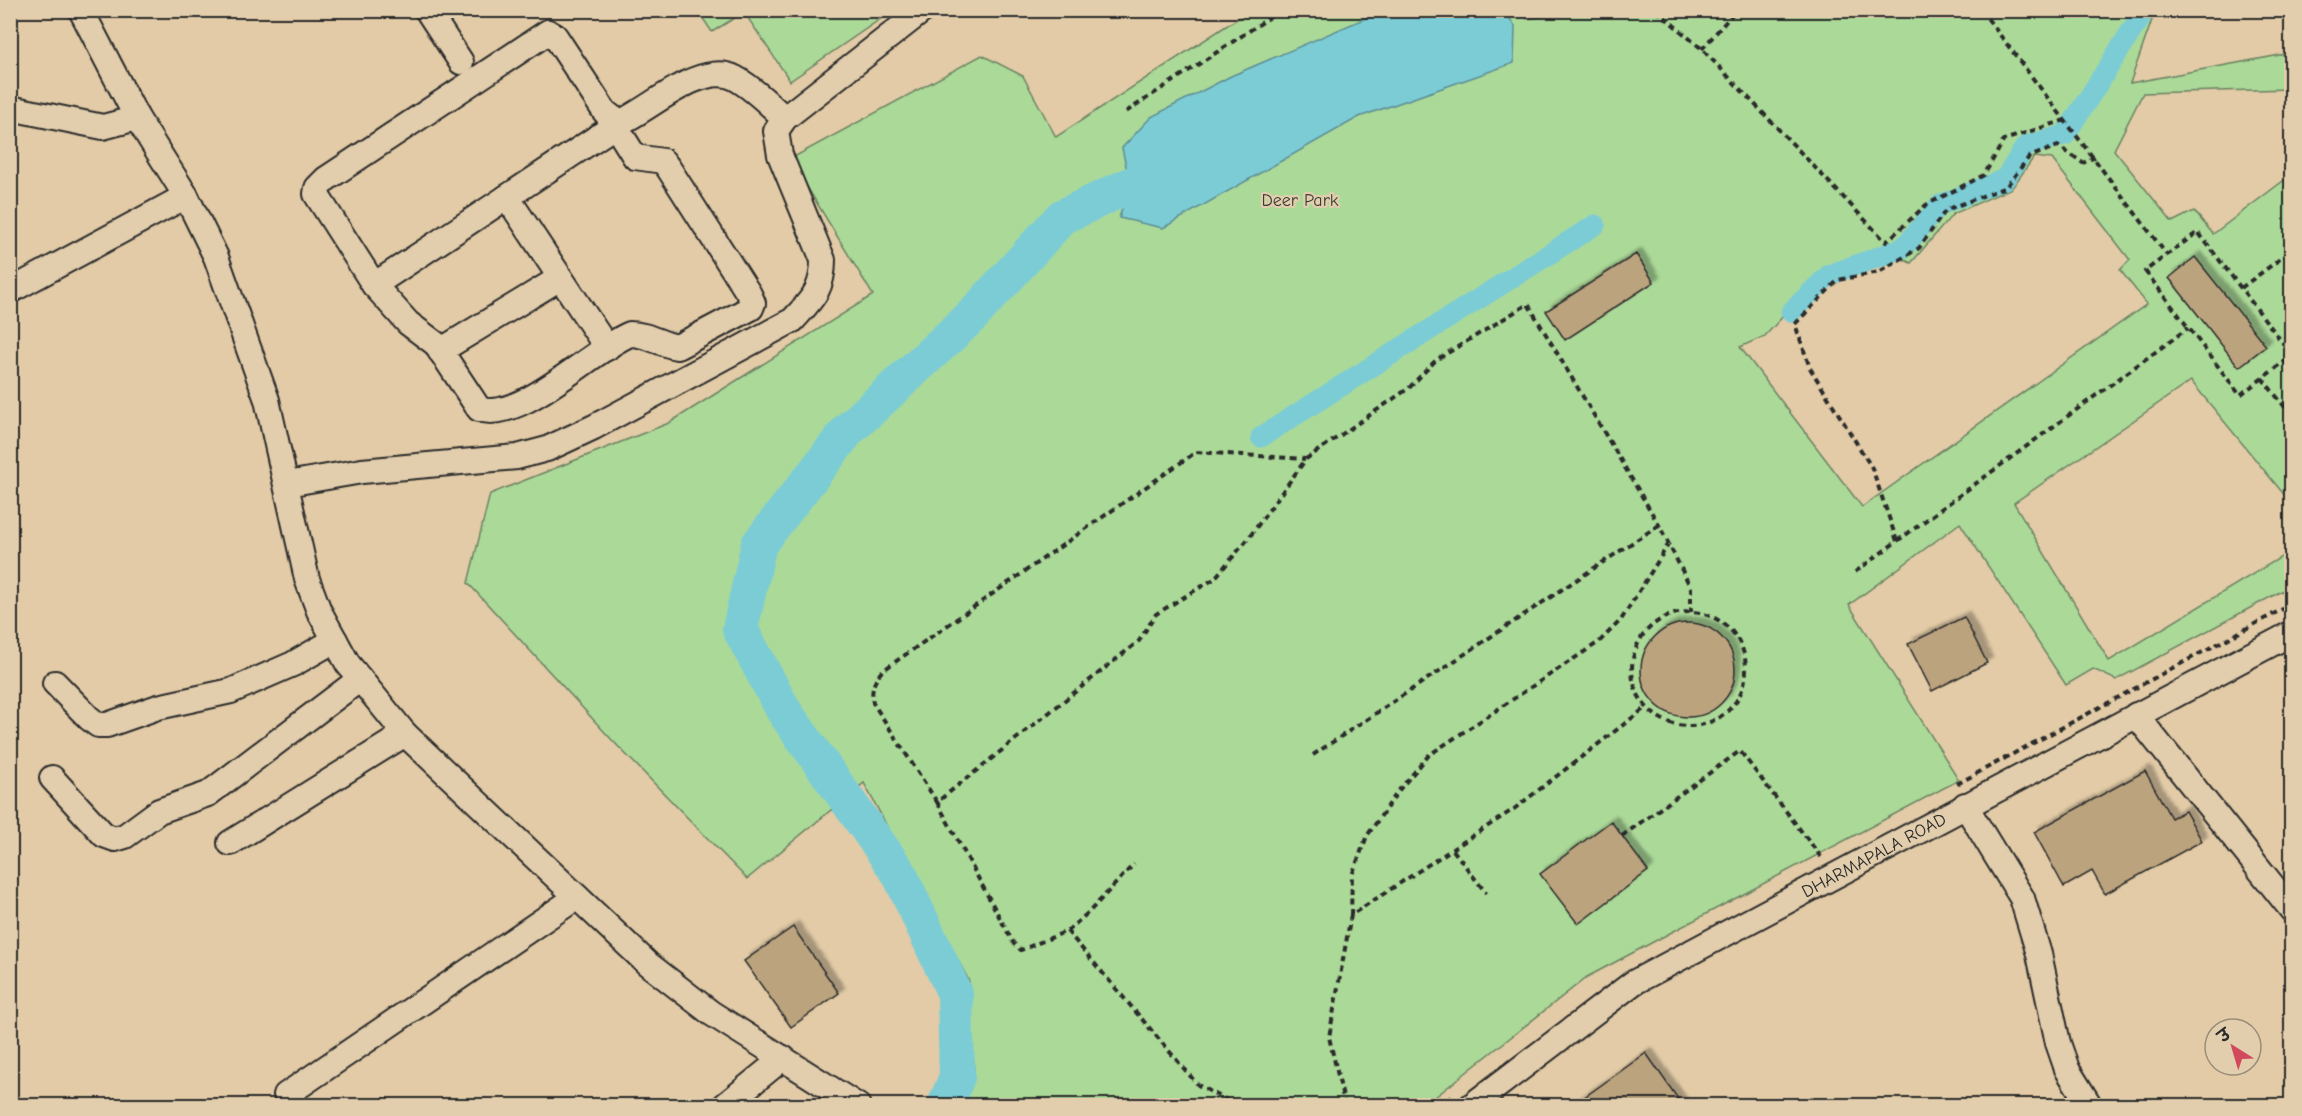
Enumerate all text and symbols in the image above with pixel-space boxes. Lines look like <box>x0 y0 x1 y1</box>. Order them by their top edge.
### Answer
park label: Deer Park <box>1262 190 1339 211</box>
street label: DHARMAPALA ROAD <box>1798 808 1950 902</box>
north arrow <box>2203 1017 2263 1077</box>
text: उ <box>2213 1025 2235 1047</box>

